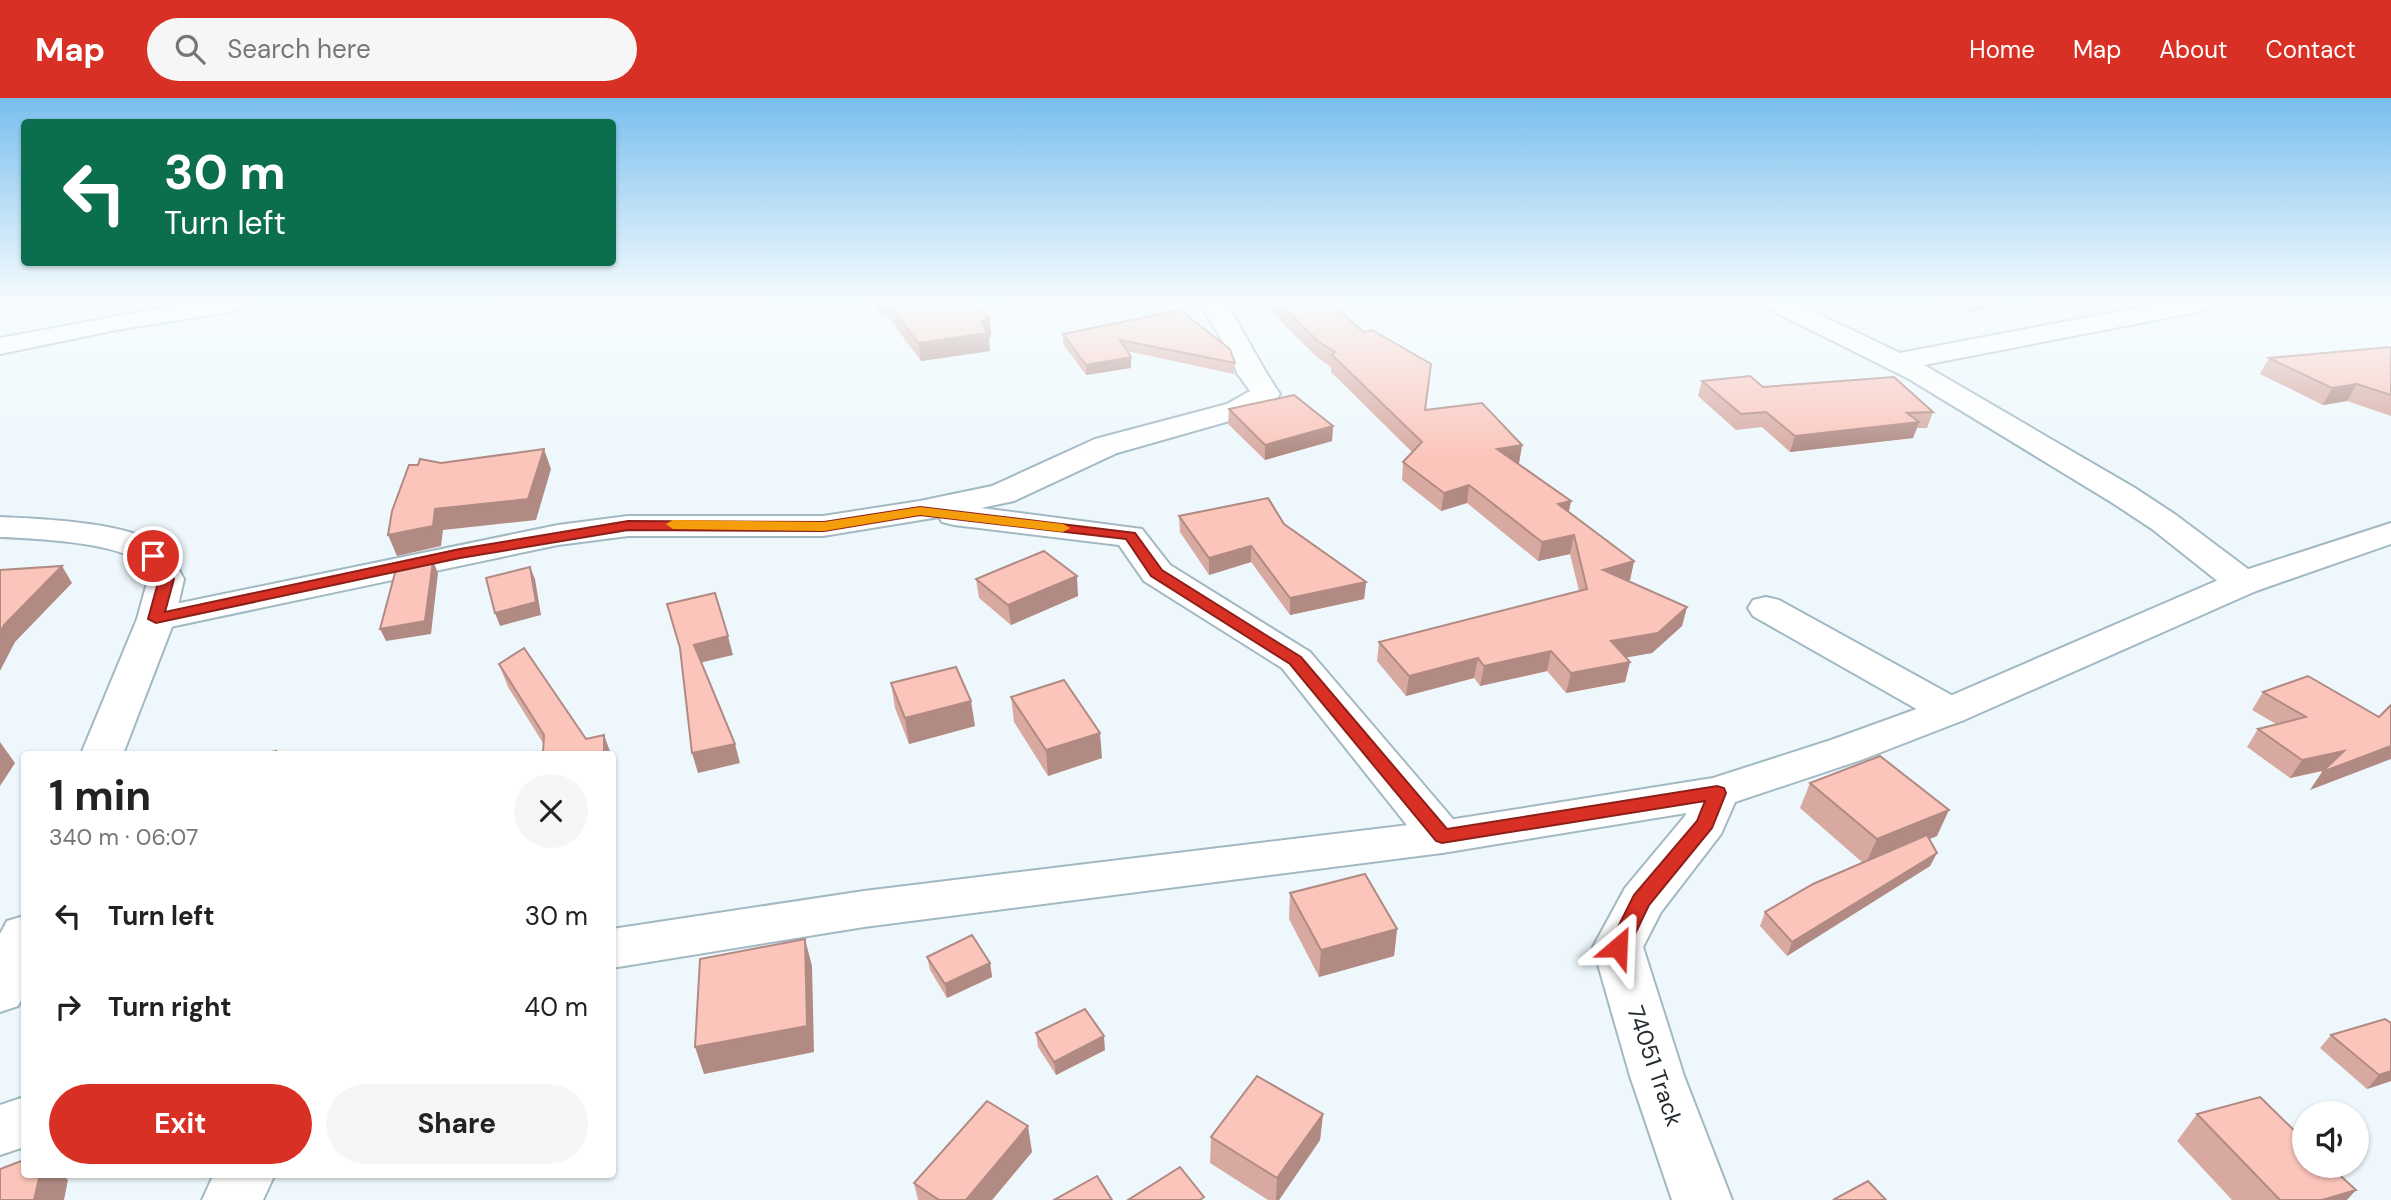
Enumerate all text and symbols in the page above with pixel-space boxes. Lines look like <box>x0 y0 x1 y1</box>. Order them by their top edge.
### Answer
search box <box>147 18 637 81</box>
text: Map <box>35 28 105 71</box>
icon: search <box>171 30 209 68</box>
text: Search here <box>227 32 371 66</box>
text: Home <box>1969 34 2035 65</box>
text: Map <box>2073 34 2121 65</box>
text: About <box>2159 34 2228 65</box>
text: Contact <box>2266 34 2356 65</box>
text: 30 m <box>164 140 286 204</box>
icon: left <box>49 147 140 238</box>
text: Turn left <box>164 202 286 244</box>
pin <box>123 526 183 586</box>
icon: arrive <box>134 537 172 575</box>
text: 1 min <box>49 768 151 823</box>
button: close <box>514 774 588 848</box>
text: 340 m · 06:07 <box>49 822 198 852</box>
icon: left <box>49 897 87 935</box>
text: Turn left <box>108 899 215 933</box>
text: 30 m <box>525 899 588 933</box>
position arrow <box>1581 910 1655 984</box>
icon: right <box>49 988 87 1026</box>
text: Turn right <box>108 990 232 1024</box>
text: 40 m <box>524 990 588 1024</box>
street label: 74051 Track <box>1620 1002 1690 1131</box>
button: Exit <box>49 1084 312 1164</box>
button: Share <box>326 1084 588 1164</box>
map controls <box>2292 1101 2369 1178</box>
button: sound <box>2292 1101 2369 1178</box>

